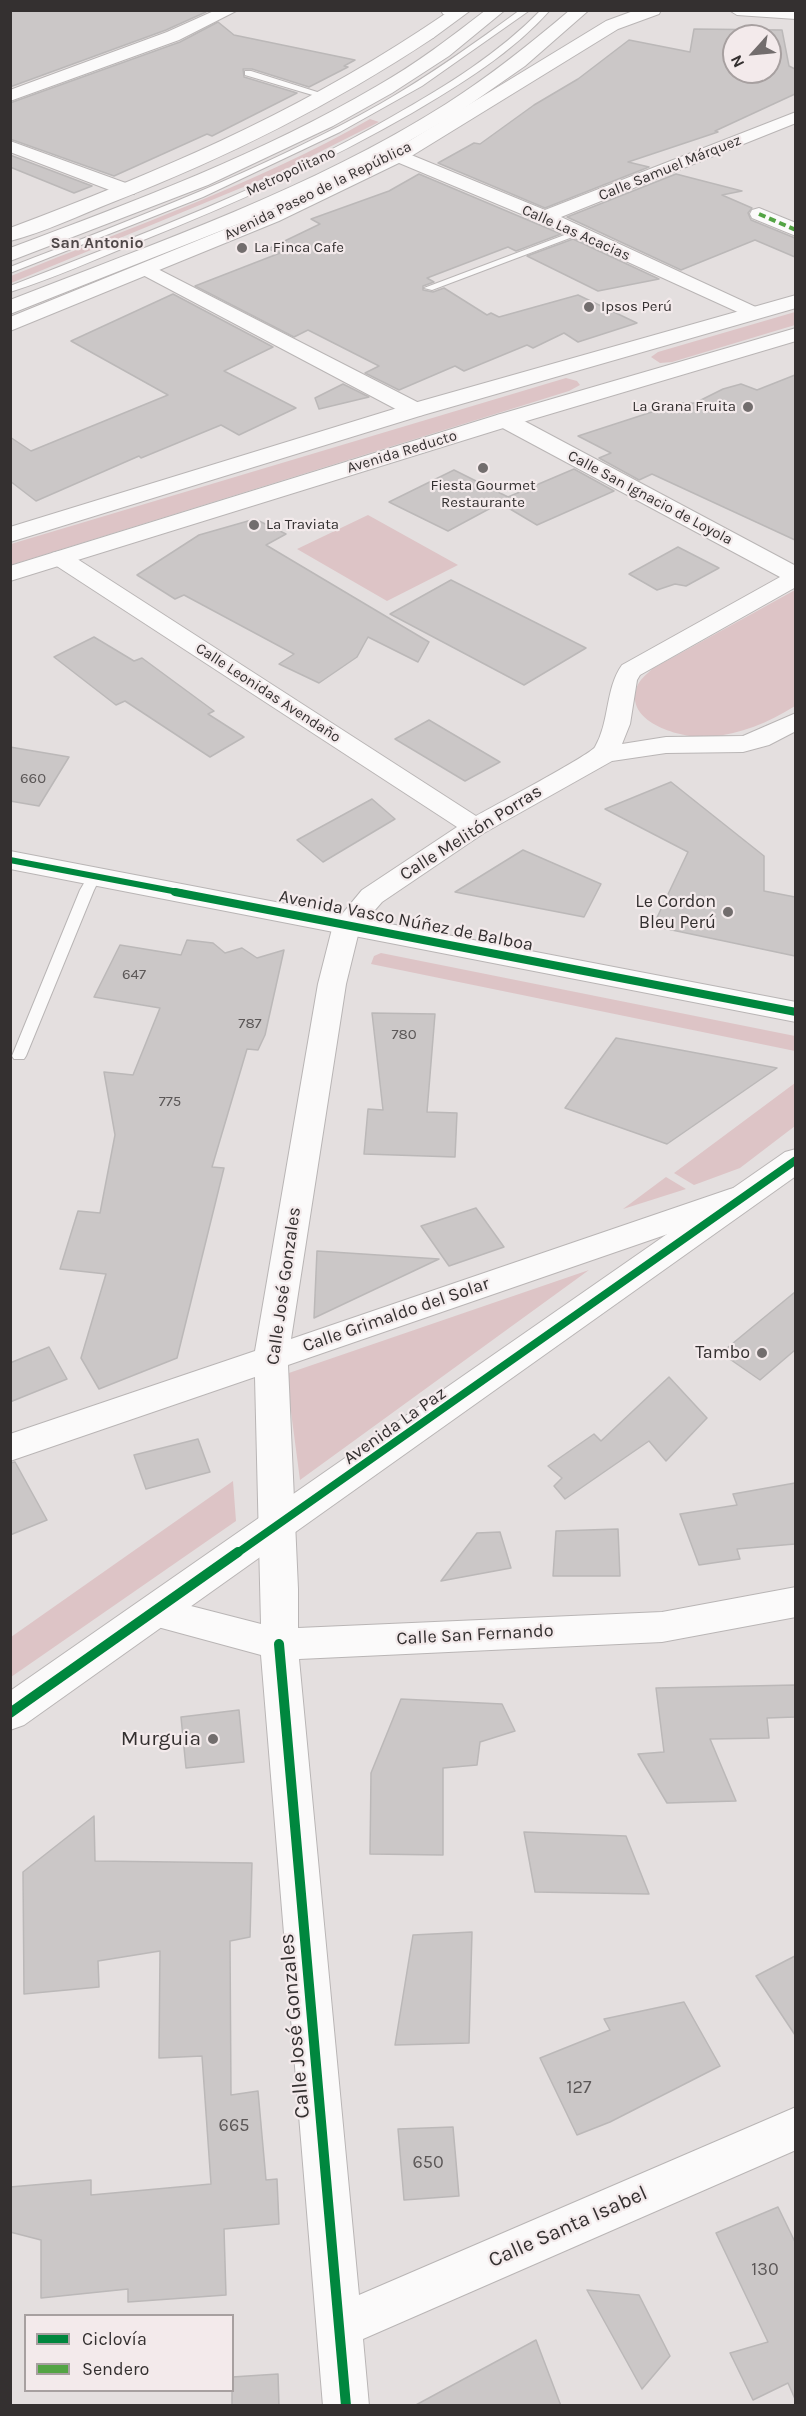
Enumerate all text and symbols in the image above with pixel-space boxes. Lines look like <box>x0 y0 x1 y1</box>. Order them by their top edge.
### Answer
north arrow <box>722 24 782 84</box>
text: N <box>726 52 748 71</box>
street label: Calle Samuel Márquez <box>596 131 744 205</box>
street label: Avenida Paseo de la República <box>221 138 415 244</box>
street label: Metropolitano <box>243 143 339 201</box>
street label: Calle Las Acacias <box>519 201 633 265</box>
district label: San Antonio <box>50 233 144 253</box>
place label: La Finca Cafe <box>254 239 344 257</box>
marker: La Finca Cafe <box>235 241 249 255</box>
place label: Ipsos Perú <box>601 298 672 316</box>
marker: Ipsos Perú <box>582 300 596 314</box>
place label: La Grana Fruita <box>632 398 736 416</box>
marker: La Grana Fruita <box>741 400 755 414</box>
street label: Avenida Reducto <box>345 427 459 477</box>
street label: Calle San Ignacio de Loyola <box>565 447 735 549</box>
marker: Fiesta Gourmet Restaurante <box>476 461 490 475</box>
place label: Fiesta Gourmet Restaurante <box>430 477 536 512</box>
place label: La Traviata <box>266 516 339 534</box>
marker: La Traviata <box>247 518 261 532</box>
street label: Calle Leonidas Avendaño <box>192 639 344 747</box>
house number: 660 <box>20 770 46 788</box>
street label: Calle Melitón Porras <box>396 781 546 885</box>
street label: Avenida Vasco Núñez de Balboa <box>277 886 535 956</box>
place label: Le Cordon Bleu Perú <box>635 891 716 934</box>
marker: Le Cordon Bleu Perú <box>721 905 735 919</box>
house number: 647 <box>122 966 146 984</box>
house number: 787 <box>238 1015 262 1033</box>
house number: 780 <box>391 1026 417 1044</box>
house number: 775 <box>159 1093 181 1111</box>
street label: Calle José Gonzales <box>262 1206 306 1366</box>
street label: Calle Grimaldo del Solar <box>300 1273 492 1357</box>
place label: Tambo <box>695 1342 750 1364</box>
marker: Tambo <box>755 1346 769 1360</box>
street label: Avenida La Paz <box>340 1383 450 1469</box>
street label: Calle San Fernando <box>396 1620 554 1650</box>
place label: Murguia <box>121 1726 201 1752</box>
marker: Murguia <box>206 1732 220 1746</box>
street label: Calle José Gonzales <box>274 1932 316 2120</box>
house number: 127 <box>567 2077 591 2099</box>
house number: 665 <box>219 2115 249 2137</box>
house number: 650 <box>412 2152 444 2174</box>
street label: Calle Santa Isabel <box>485 2181 651 2273</box>
house number: 130 <box>751 2259 779 2281</box>
legend <box>24 2314 234 2392</box>
text: Ciclovía <box>82 2328 147 2350</box>
text: Sendero <box>82 2358 149 2380</box>

